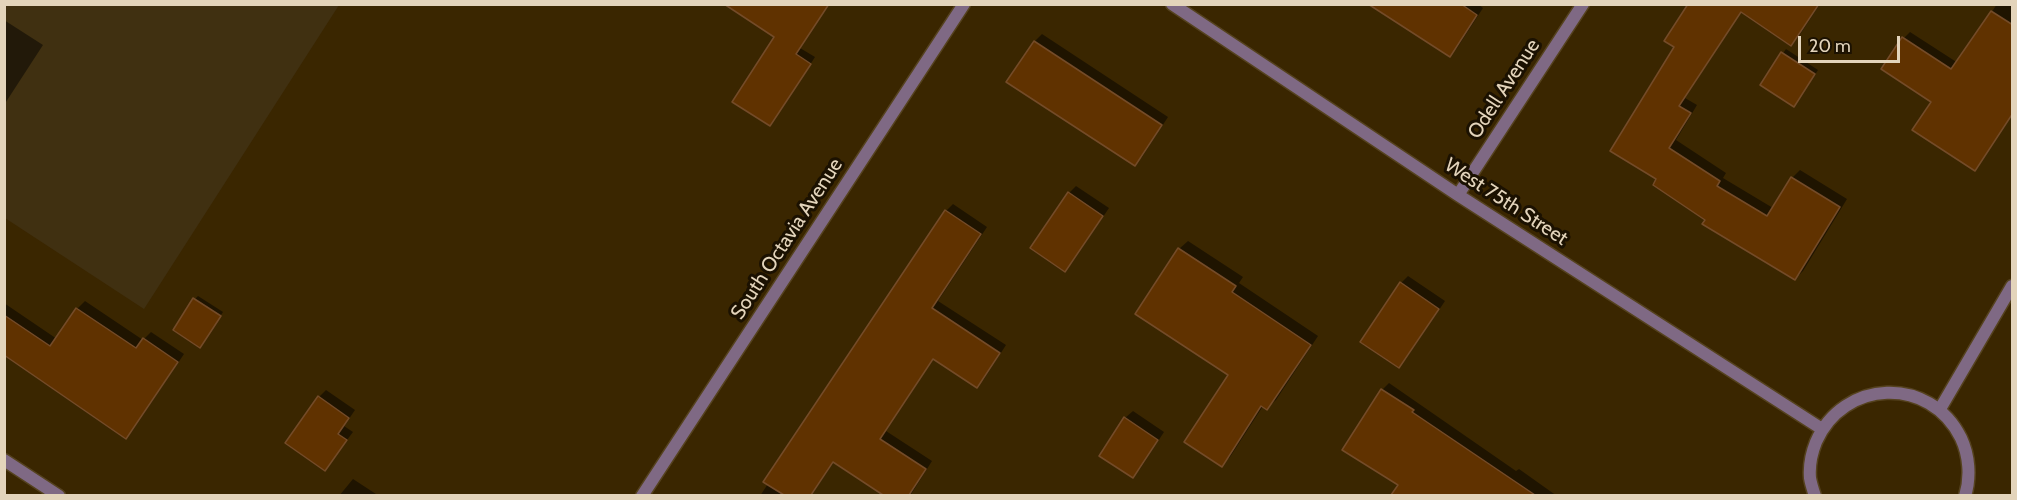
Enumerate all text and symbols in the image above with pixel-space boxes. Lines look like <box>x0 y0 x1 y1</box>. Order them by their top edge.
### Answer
scale bar <box>1801 24 1903 62</box>
street label: Odell Avenue <box>1463 35 1545 143</box>
text: 20 m <box>1809 35 1851 57</box>
street label: West 75th Street <box>1440 153 1572 251</box>
street label: South Octavia Avenue <box>726 154 848 324</box>

